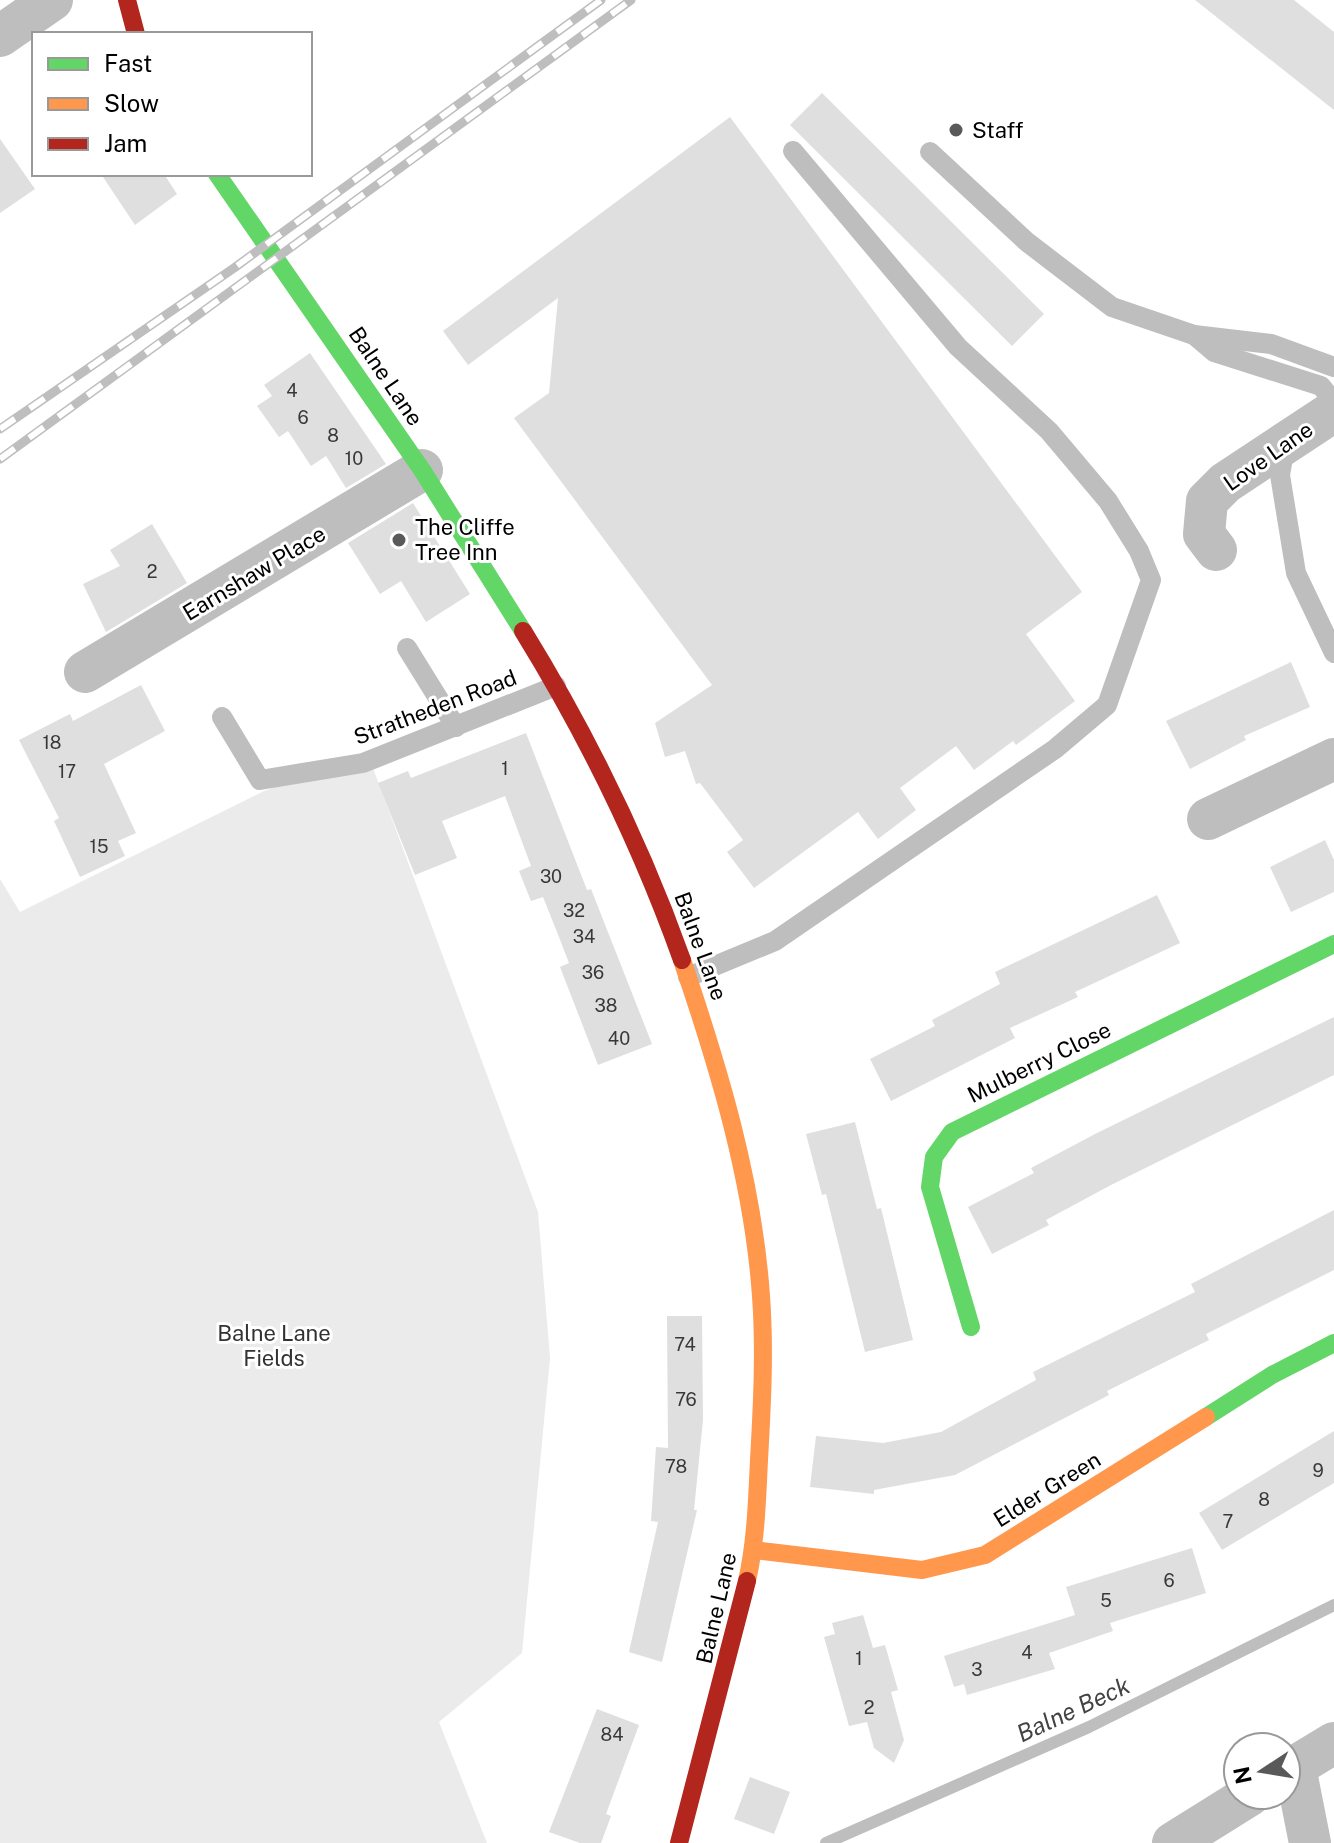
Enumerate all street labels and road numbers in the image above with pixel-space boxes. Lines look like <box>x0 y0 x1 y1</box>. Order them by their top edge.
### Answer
street label: Balne Lane <box>343 322 429 430</box>
street label: Love Lane <box>1218 416 1318 496</box>
street label: Earnshaw Place <box>178 520 330 626</box>
street label: Stratheden Road <box>350 664 520 750</box>
street label: Balne Lane <box>669 888 733 1004</box>
street label: Mulberry Close <box>963 1016 1115 1108</box>
street label: Elder Green <box>989 1446 1105 1532</box>
street label: Balne Lane <box>691 1550 741 1666</box>

